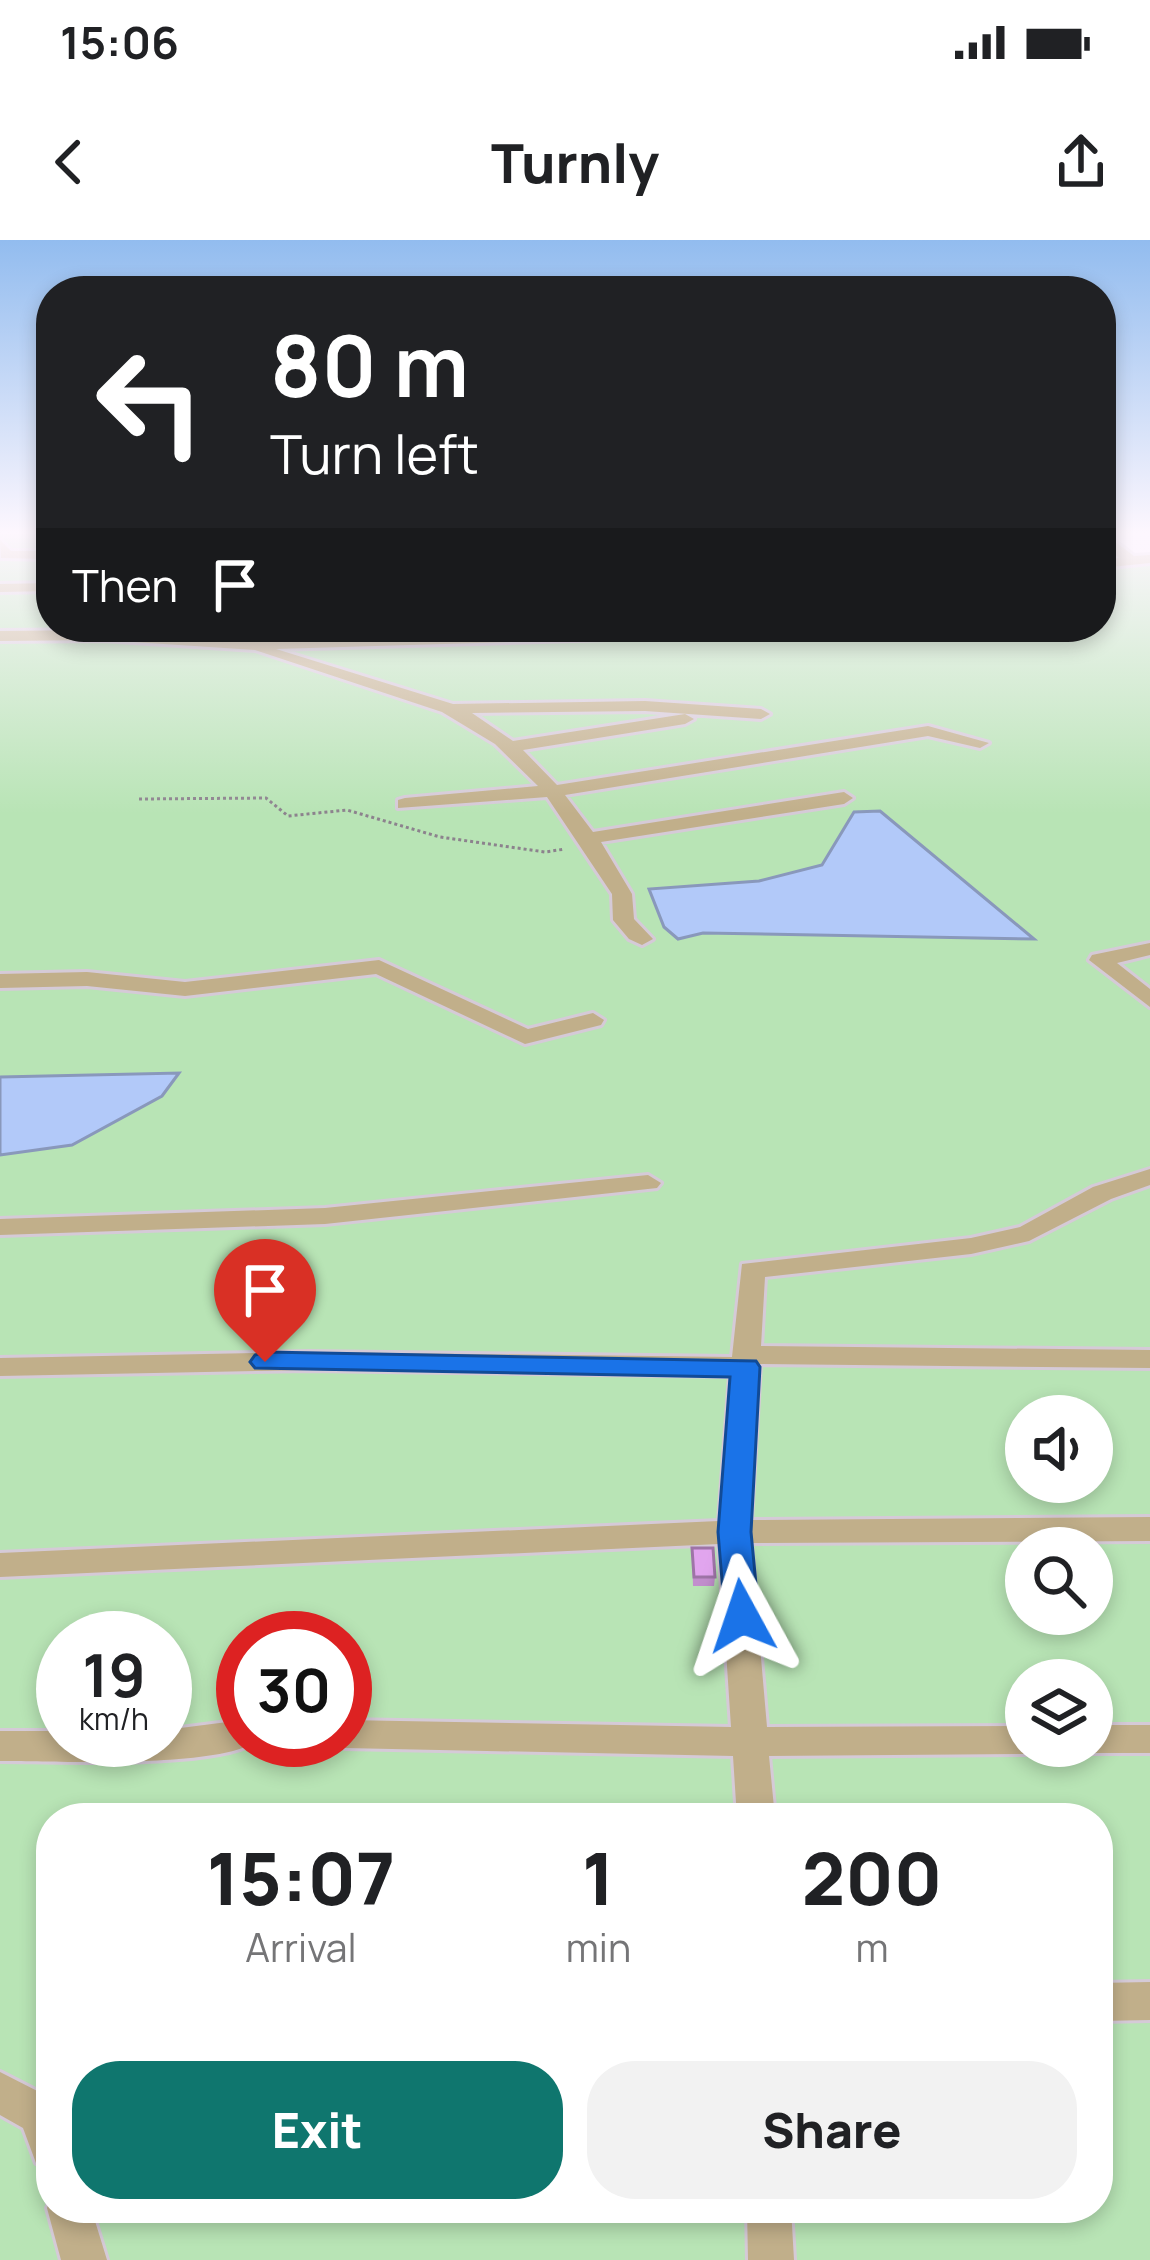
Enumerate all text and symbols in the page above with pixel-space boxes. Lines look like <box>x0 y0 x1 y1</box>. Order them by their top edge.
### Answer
text: 15:06 <box>60 11 179 73</box>
text: Turnly <box>491 125 659 199</box>
icon: back <box>36 129 102 195</box>
icon: share <box>1048 129 1114 195</box>
text: 80 m <box>270 307 469 422</box>
icon: left <box>72 324 228 480</box>
text: Turn left <box>270 416 479 490</box>
icon: arrive <box>202 552 268 618</box>
text: Then <box>72 554 178 616</box>
pin <box>214 1239 316 1362</box>
icon: arrive <box>232 1257 298 1323</box>
map controls <box>1005 1395 1113 1767</box>
button: sound <box>1005 1395 1113 1503</box>
button: search <box>1005 1527 1113 1635</box>
position arrow <box>679 1553 805 1679</box>
speed limit sign: 30 <box>216 1611 372 1767</box>
text: 19 <box>82 1633 146 1715</box>
button: layers <box>1005 1659 1113 1767</box>
text: km/h <box>79 1698 149 1739</box>
text: 15:07 <box>207 1828 395 1927</box>
text: 1 <box>582 1828 615 1927</box>
text: 200 <box>802 1828 942 1927</box>
text: Arrival <box>245 1920 357 1974</box>
text: min <box>566 1920 631 1974</box>
text: m <box>856 1920 889 1974</box>
button: Exit <box>72 2061 563 2199</box>
button: Share <box>587 2061 1077 2199</box>

